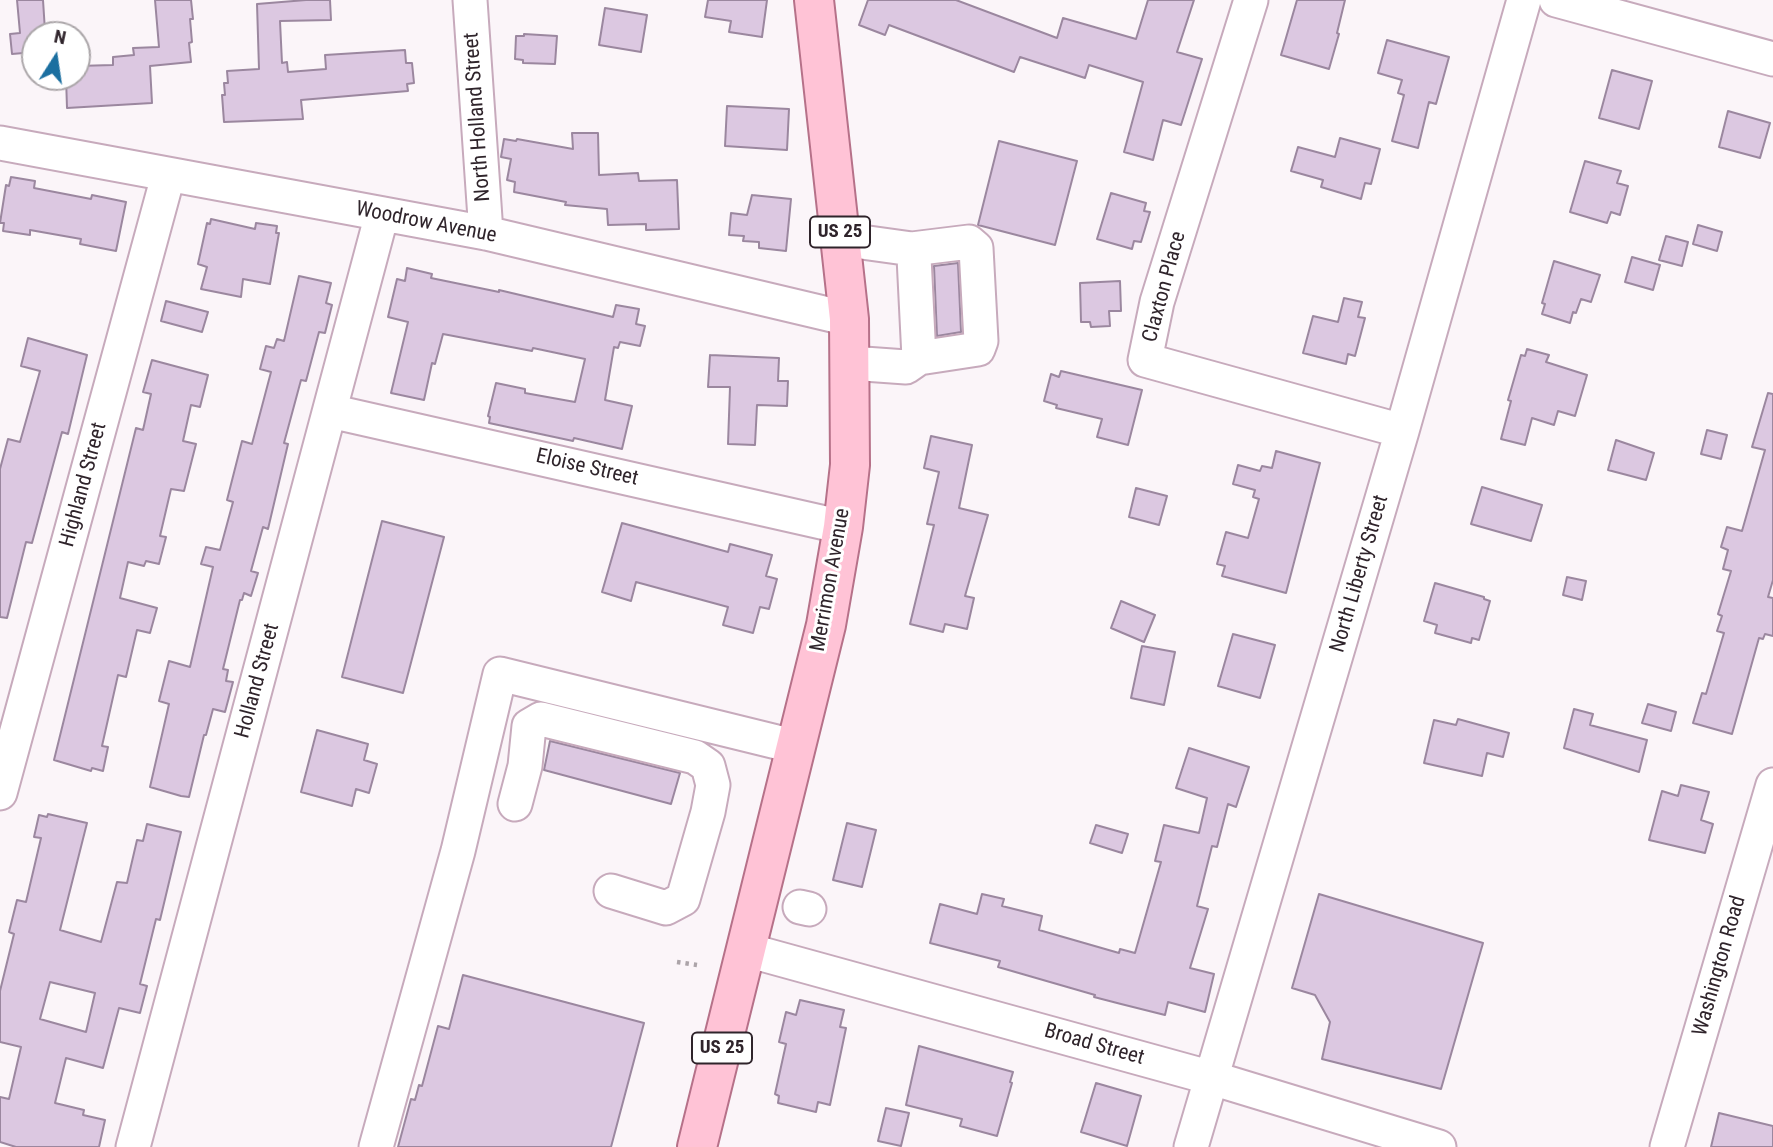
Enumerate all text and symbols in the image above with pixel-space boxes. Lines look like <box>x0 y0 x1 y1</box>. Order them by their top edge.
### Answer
north arrow <box>21 21 91 91</box>
text: N <box>52 24 68 49</box>
street label: North Holland Street <box>460 32 496 202</box>
street label: Woodrow Avenue <box>353 197 499 249</box>
road number: US 25 <box>810 216 870 248</box>
street label: Claxton Place <box>1138 229 1192 345</box>
street label: Highland Street <box>55 420 113 550</box>
street label: Eloise Street <box>533 444 641 492</box>
street label: North Liberty Street <box>1325 492 1395 656</box>
street label: Merrimon Avenue <box>806 506 856 654</box>
street label: Holland Street <box>231 621 285 741</box>
street label: Washington Road <box>1688 893 1752 1039</box>
street label: Broad Street <box>1041 1019 1147 1071</box>
road number: US 25 <box>692 1032 752 1064</box>

